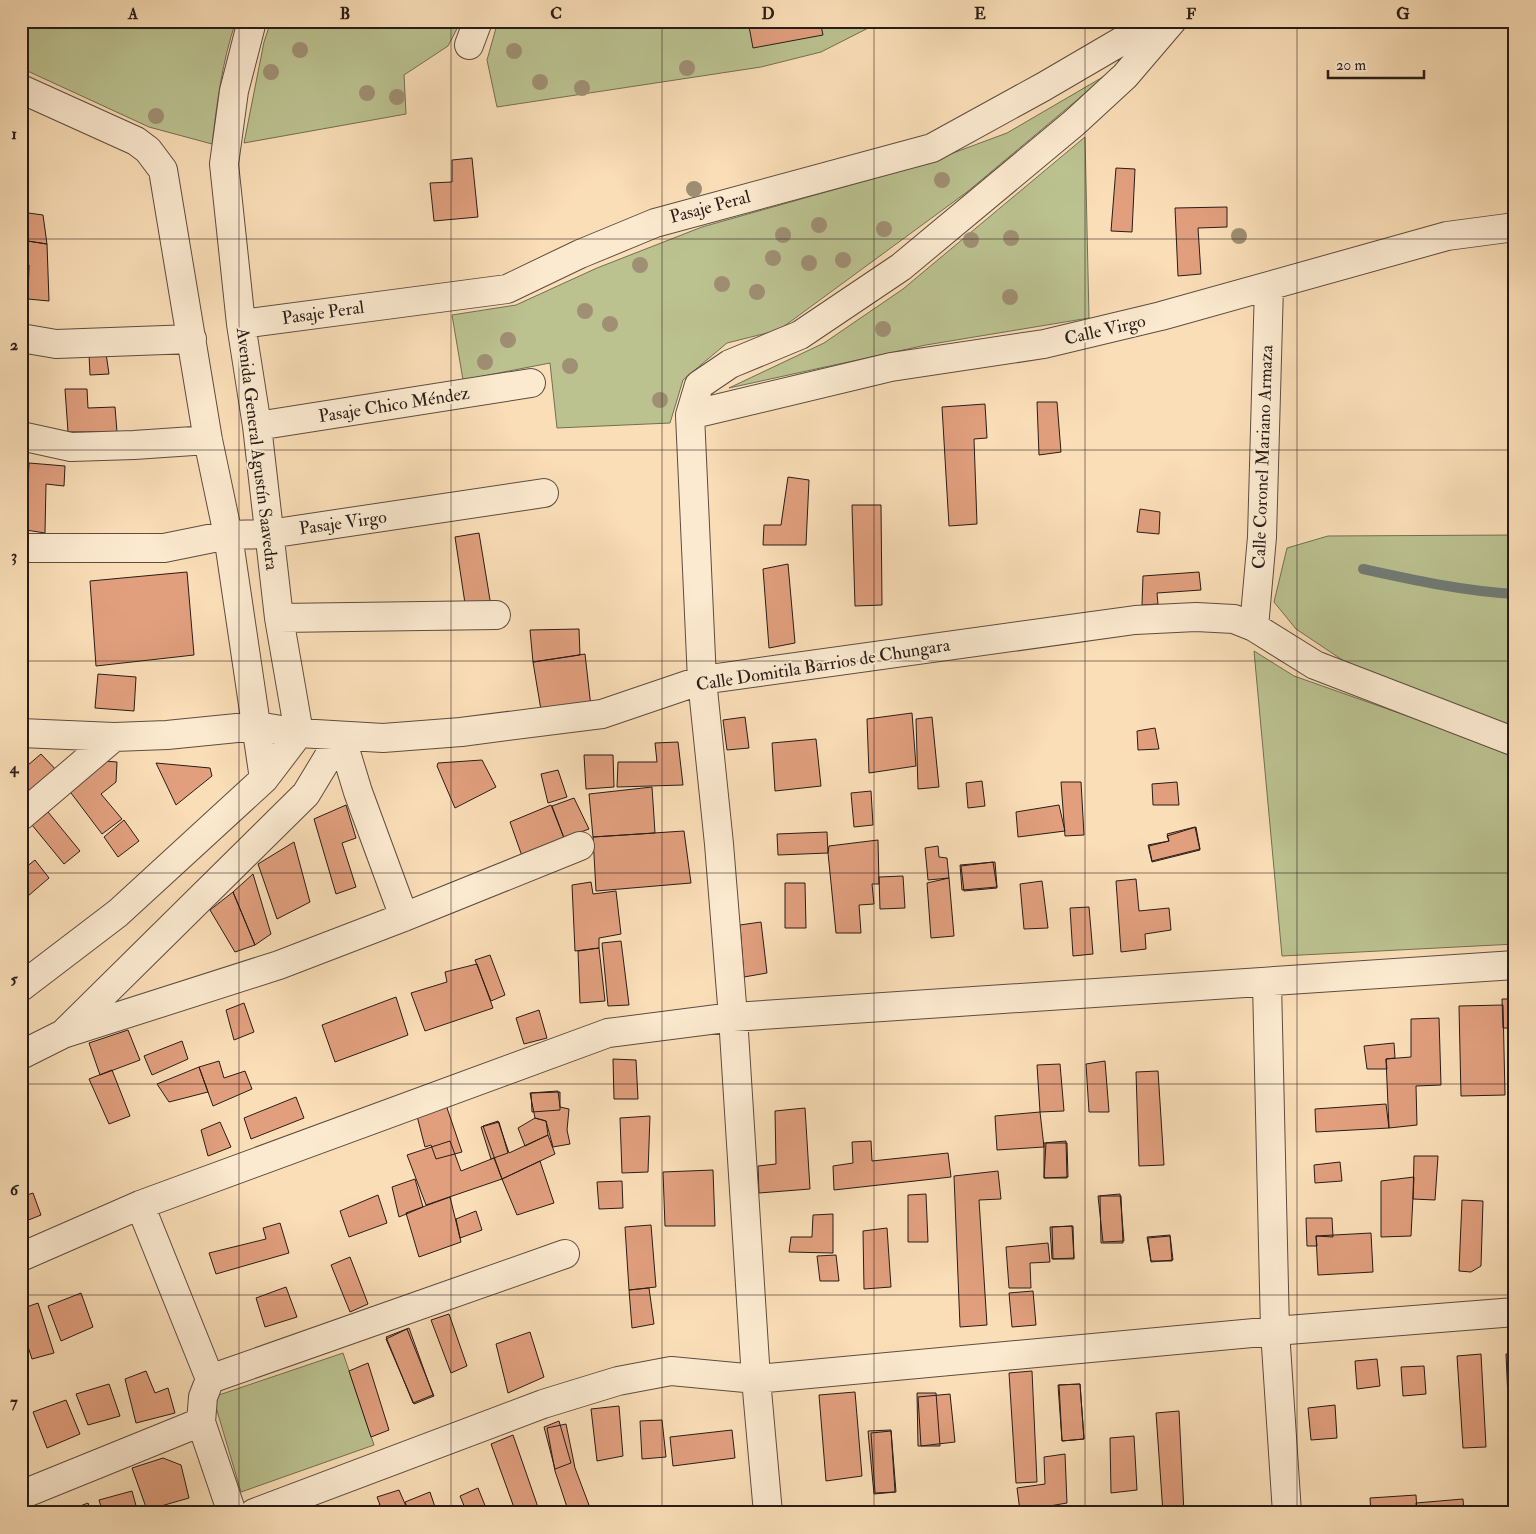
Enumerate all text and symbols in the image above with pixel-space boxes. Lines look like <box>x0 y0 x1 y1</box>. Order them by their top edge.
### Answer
text: A <box>127 4 139 24</box>
text: B <box>340 4 350 24</box>
text: C <box>550 4 562 24</box>
text: D <box>761 4 775 24</box>
text: E <box>974 4 986 24</box>
text: F <box>1186 4 1196 24</box>
text: G <box>1396 4 1410 24</box>
scale bar <box>1328 48 1425 80</box>
text: 20 m <box>1336 56 1366 75</box>
text: 1 <box>11 124 17 144</box>
street label: Pasaje Peral <box>667 185 753 229</box>
street label: Pasaje Peral <box>280 296 366 330</box>
street label: Calle Virgo <box>1062 309 1148 350</box>
street label: Avenida General Agustín Saavedra <box>231 325 283 572</box>
text: 2 <box>10 335 18 355</box>
street label: Calle Coronel Mariano Armaza <box>1248 344 1278 569</box>
street label: Pasaje Chico Méndez <box>317 382 471 428</box>
street label: Pasaje Virgo <box>298 505 389 541</box>
text: 3 <box>11 546 17 566</box>
street label: Calle Domitila Barrios de Chungara <box>694 633 952 696</box>
text: 4 <box>9 758 20 778</box>
text: 5 <box>10 969 18 989</box>
text: 6 <box>10 1180 20 1200</box>
text: 7 <box>10 1392 18 1412</box>

